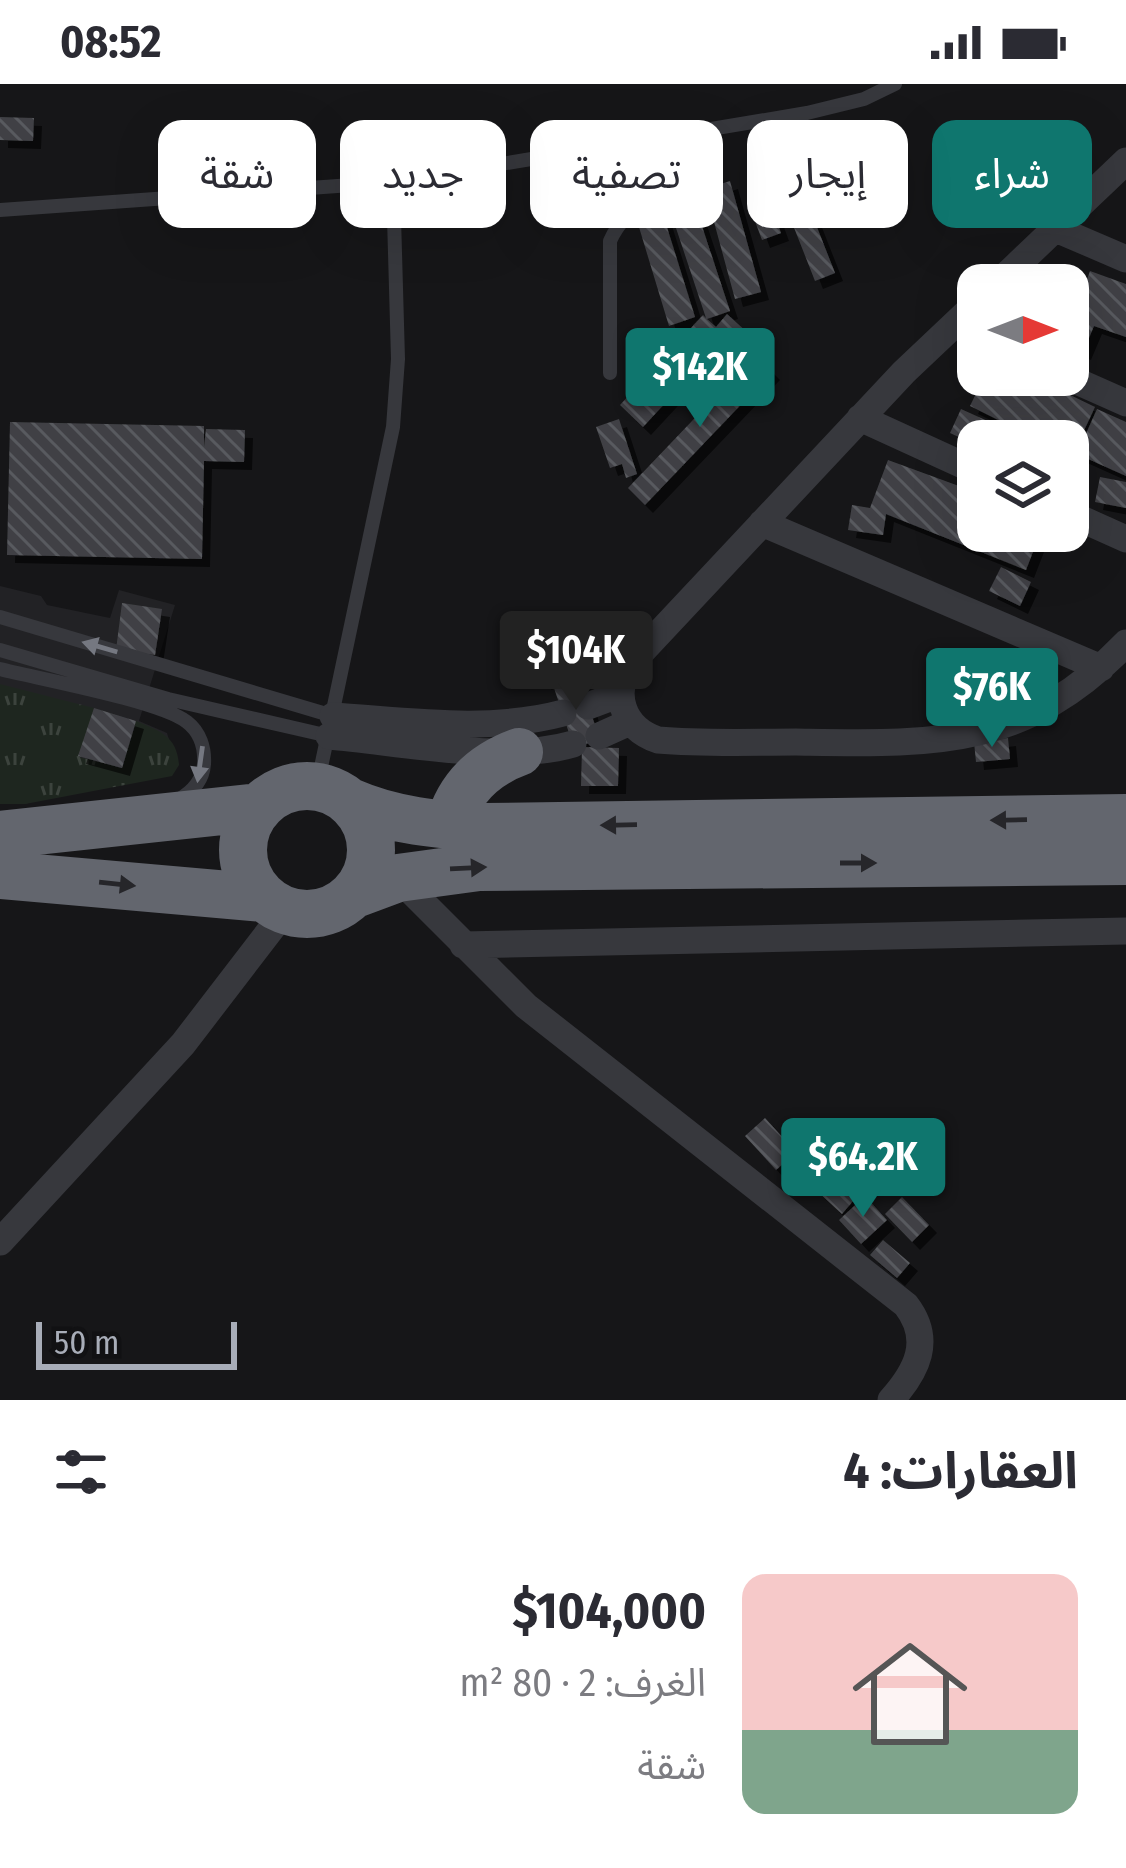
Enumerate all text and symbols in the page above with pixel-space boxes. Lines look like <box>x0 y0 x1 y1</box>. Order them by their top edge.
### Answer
text: 08:52 <box>60 15 161 69</box>
chip: شقة <box>158 120 316 228</box>
chip: جديد <box>340 120 506 228</box>
chip: تصفية <box>530 120 723 228</box>
chip: إيجار <box>747 120 908 228</box>
chip: شراء <box>932 120 1092 228</box>
north arrow <box>957 264 1089 396</box>
map controls <box>957 264 1089 552</box>
pin: $142K <box>616 328 784 430</box>
text: $142K <box>653 344 747 390</box>
button: layers <box>957 420 1089 552</box>
pin: $104K <box>492 611 660 713</box>
text: $104K <box>527 627 625 673</box>
one-way arrow <box>81 637 118 655</box>
pin: $76K <box>921 648 1063 750</box>
text: $76K <box>953 664 1031 710</box>
one-way arrow <box>190 746 209 783</box>
one-way arrow <box>989 810 1027 829</box>
one-way arrow <box>599 816 637 835</box>
one-way arrow <box>840 854 878 873</box>
one-way arrow <box>450 858 488 877</box>
one-way arrow <box>98 875 136 894</box>
pin: $64.2K <box>765 1118 961 1220</box>
text: $64.2K <box>808 1134 918 1180</box>
scale bar <box>36 1316 237 1369</box>
text: 50 m <box>54 1323 119 1363</box>
icon: filters <box>48 1439 114 1505</box>
text: العقارات: 4 <box>843 1440 1078 1502</box>
text: $104,000 <box>512 1580 706 1642</box>
icon: home <box>838 1622 982 1766</box>
text: الغرف: 2 · 80 m² <box>459 1660 706 1706</box>
text: شقة <box>637 1743 706 1789</box>

